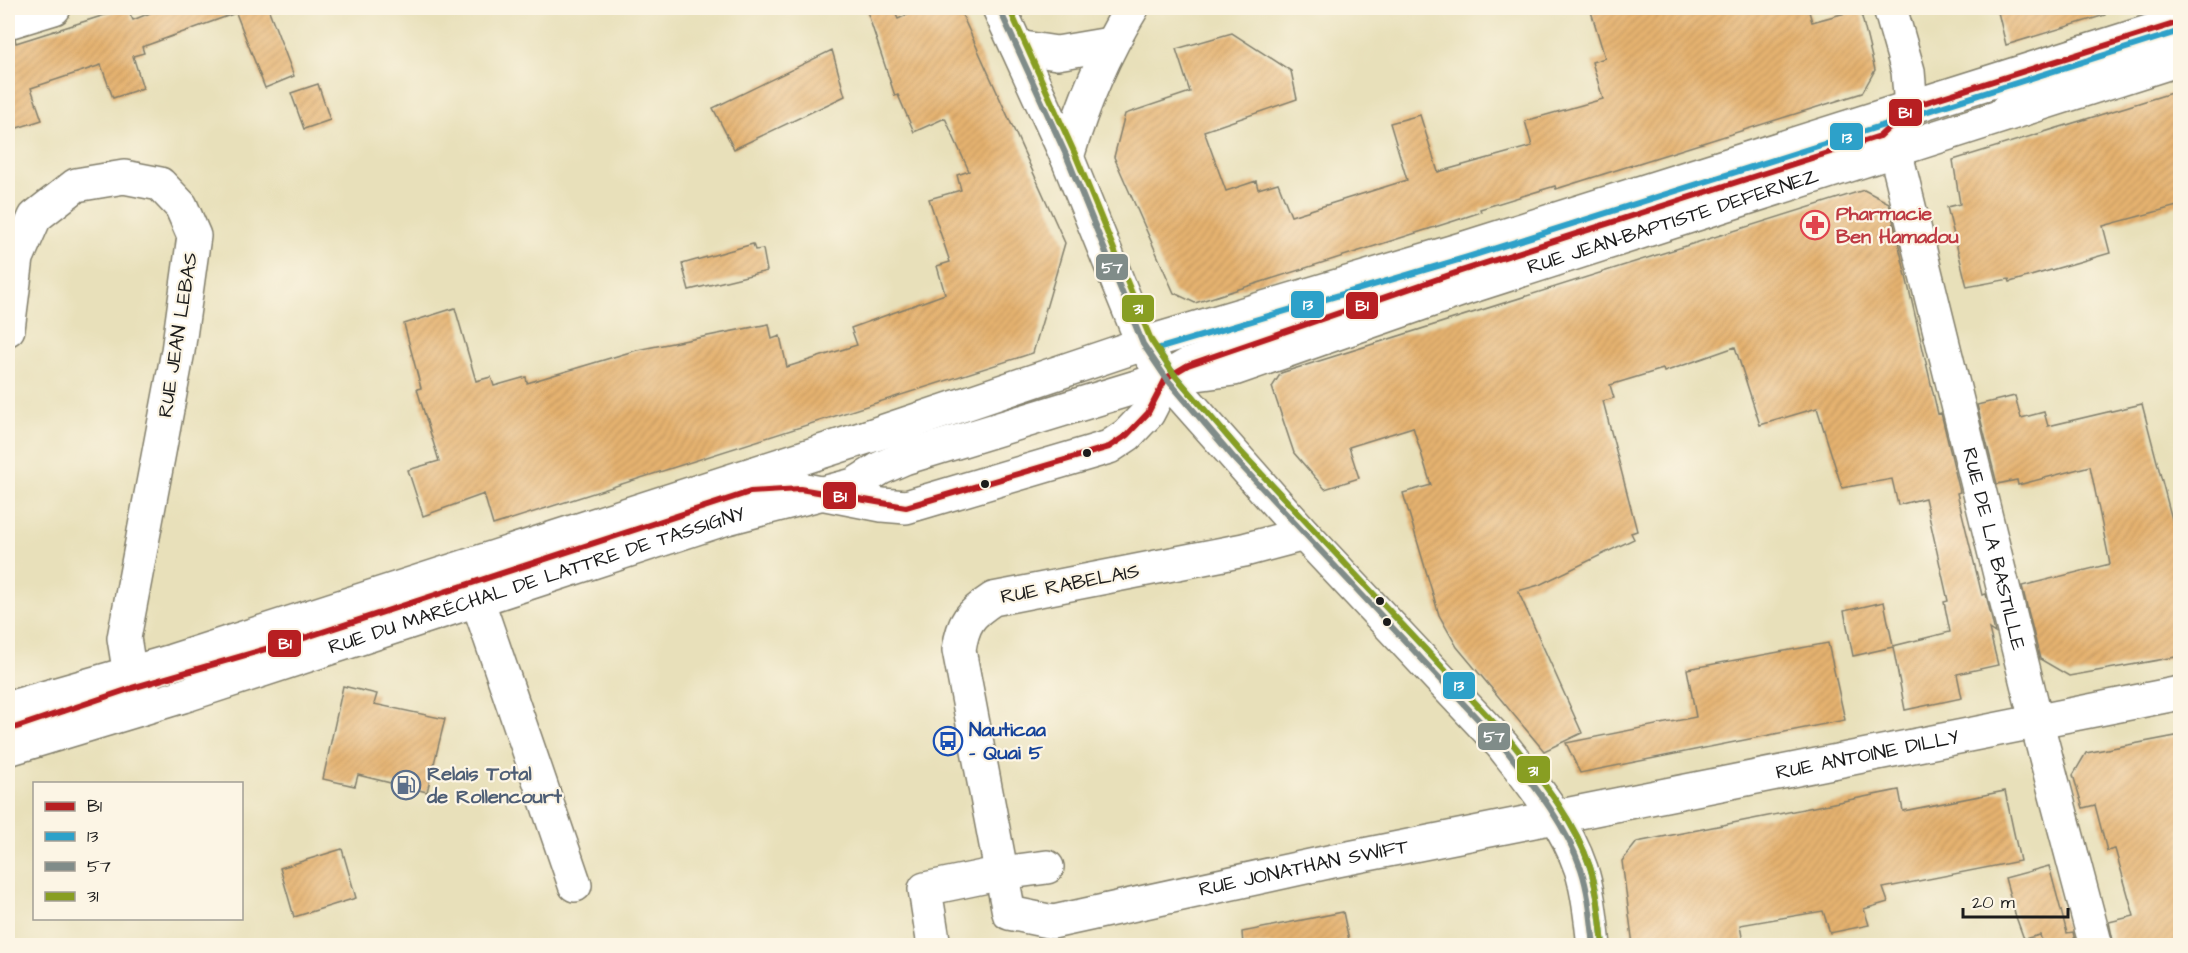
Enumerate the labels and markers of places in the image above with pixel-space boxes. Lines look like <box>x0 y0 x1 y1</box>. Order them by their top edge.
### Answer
place label: Pharmacie Ben Hamadou <box>1836 200 1959 251</box>
pharmacy icon: Pharmacie Ben Hamadou <box>1799 209 1831 241</box>
unlabelled marker <box>1081 447 1093 459</box>
unlabelled marker <box>979 478 991 490</box>
unlabelled marker <box>1374 595 1386 607</box>
unlabelled marker <box>1381 616 1393 628</box>
place label: Nauticaa - Quai 5 <box>969 716 1047 767</box>
bus stop icon: Nauticaa - Quai 5 <box>932 725 964 757</box>
place label: Relais Total de Rollencourt <box>426 760 563 811</box>
fuel station icon: Relais Total de Rollencourt <box>390 769 422 801</box>

